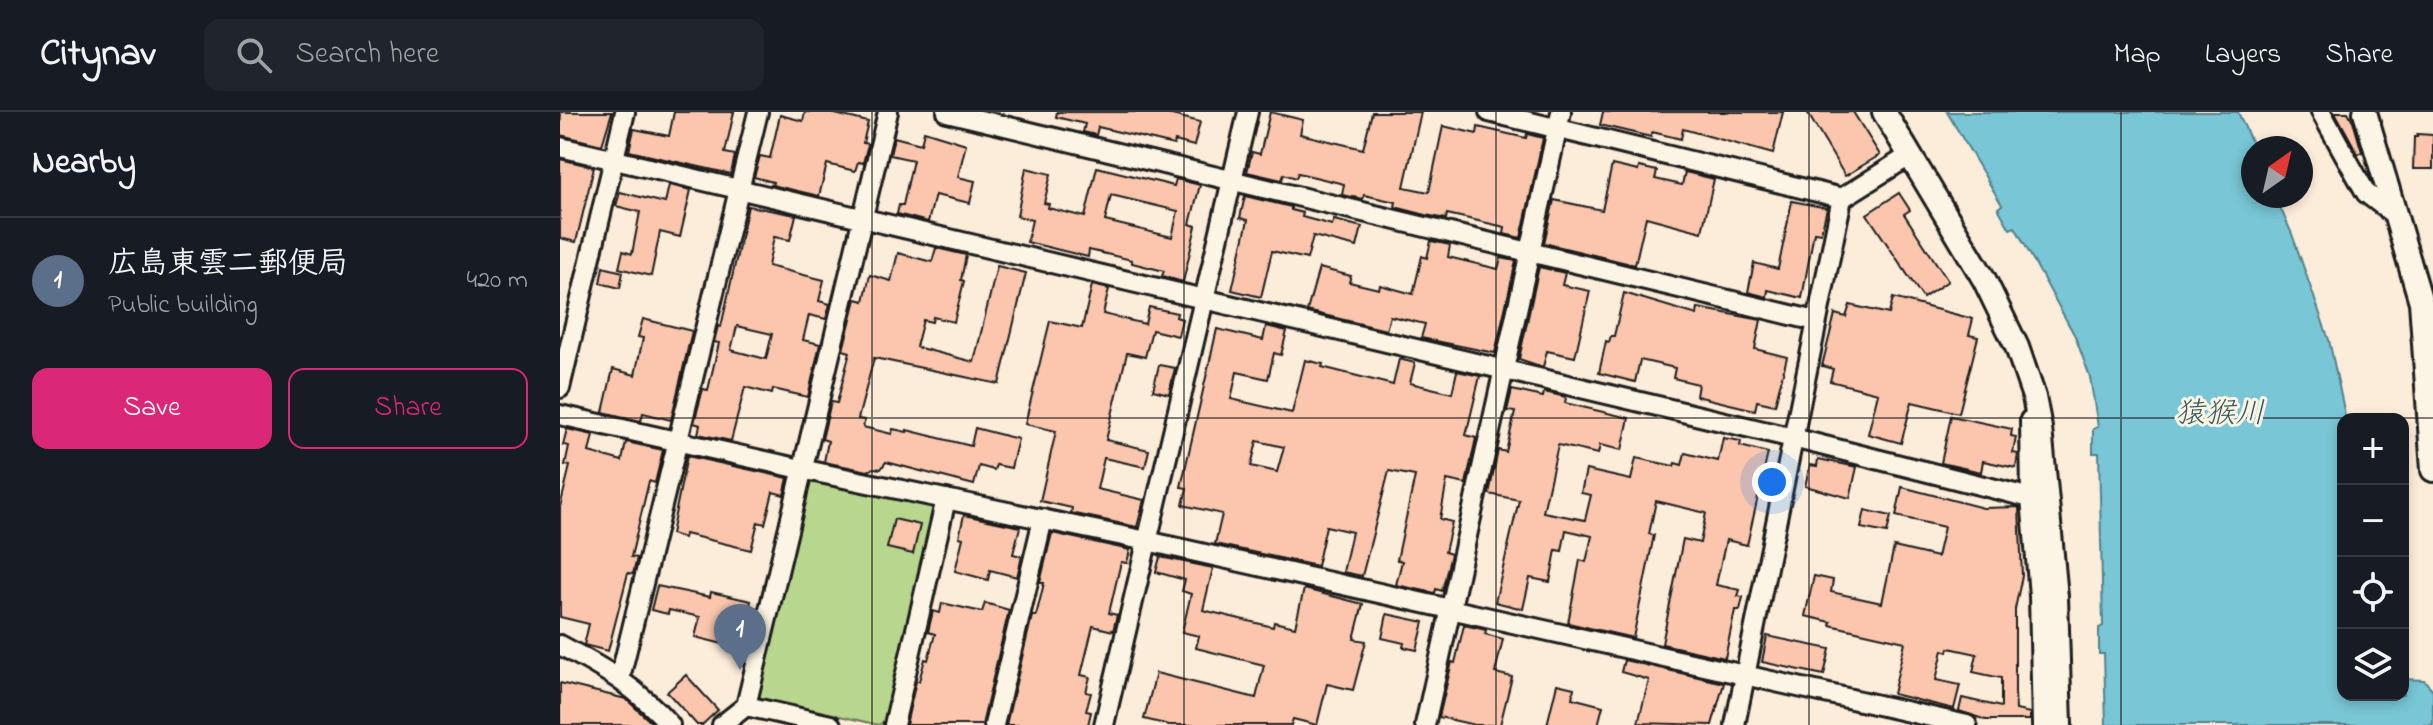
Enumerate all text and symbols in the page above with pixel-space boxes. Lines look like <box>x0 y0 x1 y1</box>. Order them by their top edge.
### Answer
search box <box>204 19 764 91</box>
text: Citynav <box>40 27 156 83</box>
icon: search <box>232 33 276 77</box>
text: Search here <box>296 33 439 77</box>
text: Map <box>2113 35 2161 76</box>
text: Layers <box>2205 35 2281 76</box>
text: Share <box>2325 35 2393 76</box>
north arrow <box>2241 136 2313 208</box>
text: Nearby <box>32 139 136 189</box>
text: 広島東雲二郵便局 <box>108 243 348 287</box>
text: 1 <box>54 262 62 300</box>
text: 420 m <box>466 262 528 300</box>
text: Public building <box>108 287 258 325</box>
button: Save <box>32 368 272 449</box>
button: Share <box>288 368 528 449</box>
water label: 猿猴川 <box>2175 393 2265 437</box>
map controls <box>2337 413 2409 701</box>
button: + <box>2337 413 2409 485</box>
your location <box>1752 462 1792 502</box>
button: − <box>2337 485 2409 557</box>
button: locate <box>2337 557 2409 629</box>
pin: 1 <box>714 604 766 670</box>
button: layers <box>2337 629 2409 701</box>

